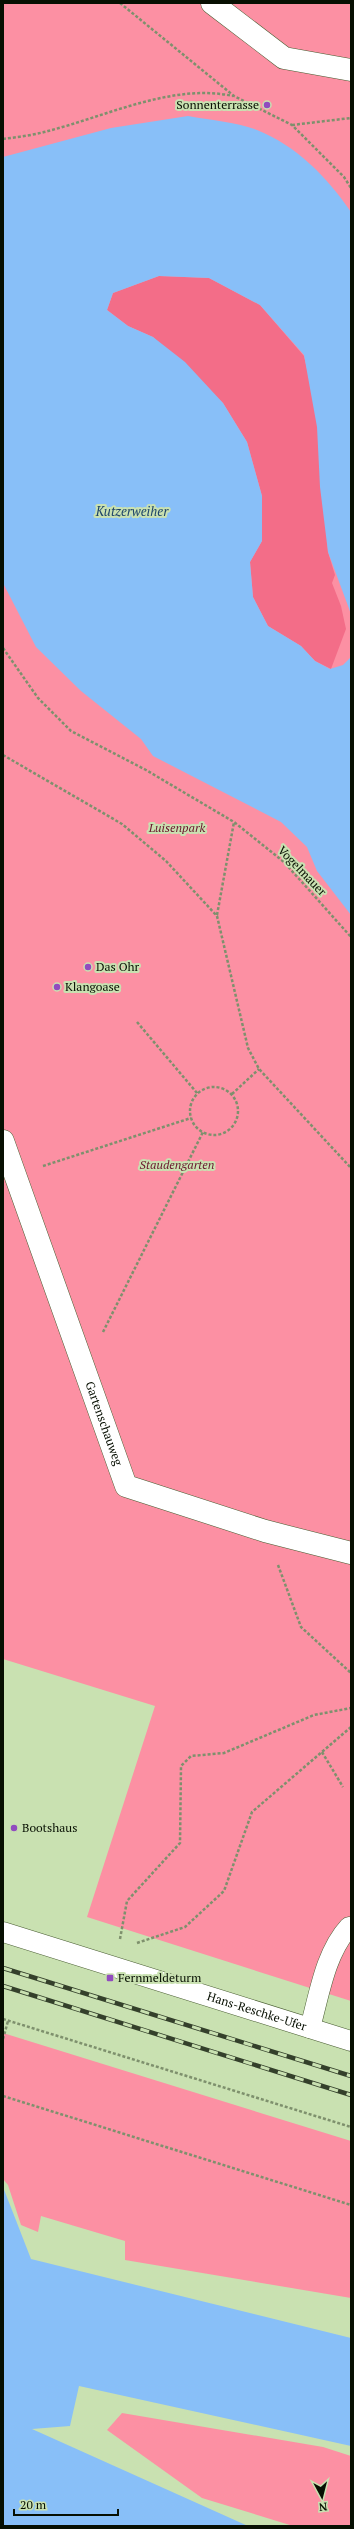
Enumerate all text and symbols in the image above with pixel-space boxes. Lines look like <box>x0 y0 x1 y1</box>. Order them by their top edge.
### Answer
place label: Sonnenterrasse <box>176 97 259 112</box>
marker: Sonnenterrasse <box>262 100 272 110</box>
water label: Kutzerweiher <box>95 502 169 520</box>
park label: Luisenpark <box>148 820 206 835</box>
street label: Vogelmauer <box>275 843 330 899</box>
place label: Das Ohr <box>96 959 140 974</box>
marker: Das Ohr <box>83 962 93 972</box>
place label: Klangoase <box>65 979 120 994</box>
marker: Klangoase <box>52 982 62 992</box>
park label: Staudengarten <box>140 1157 214 1172</box>
street label: Gartenschauweg <box>82 1379 126 1468</box>
place label: Bootshaus <box>22 1820 77 1835</box>
marker: Bootshaus <box>9 1823 19 1833</box>
place label: Fernmeldeturm <box>118 1970 202 1985</box>
marker: Fernmeldeturm <box>105 1973 115 1983</box>
street label: Hans-Reschke-Ufer <box>205 1988 309 2034</box>
north arrow <box>302 2477 342 2517</box>
scale bar <box>14 2491 118 2517</box>
text: 20 m <box>20 2497 47 2512</box>
text: N <box>318 2499 328 2514</box>

